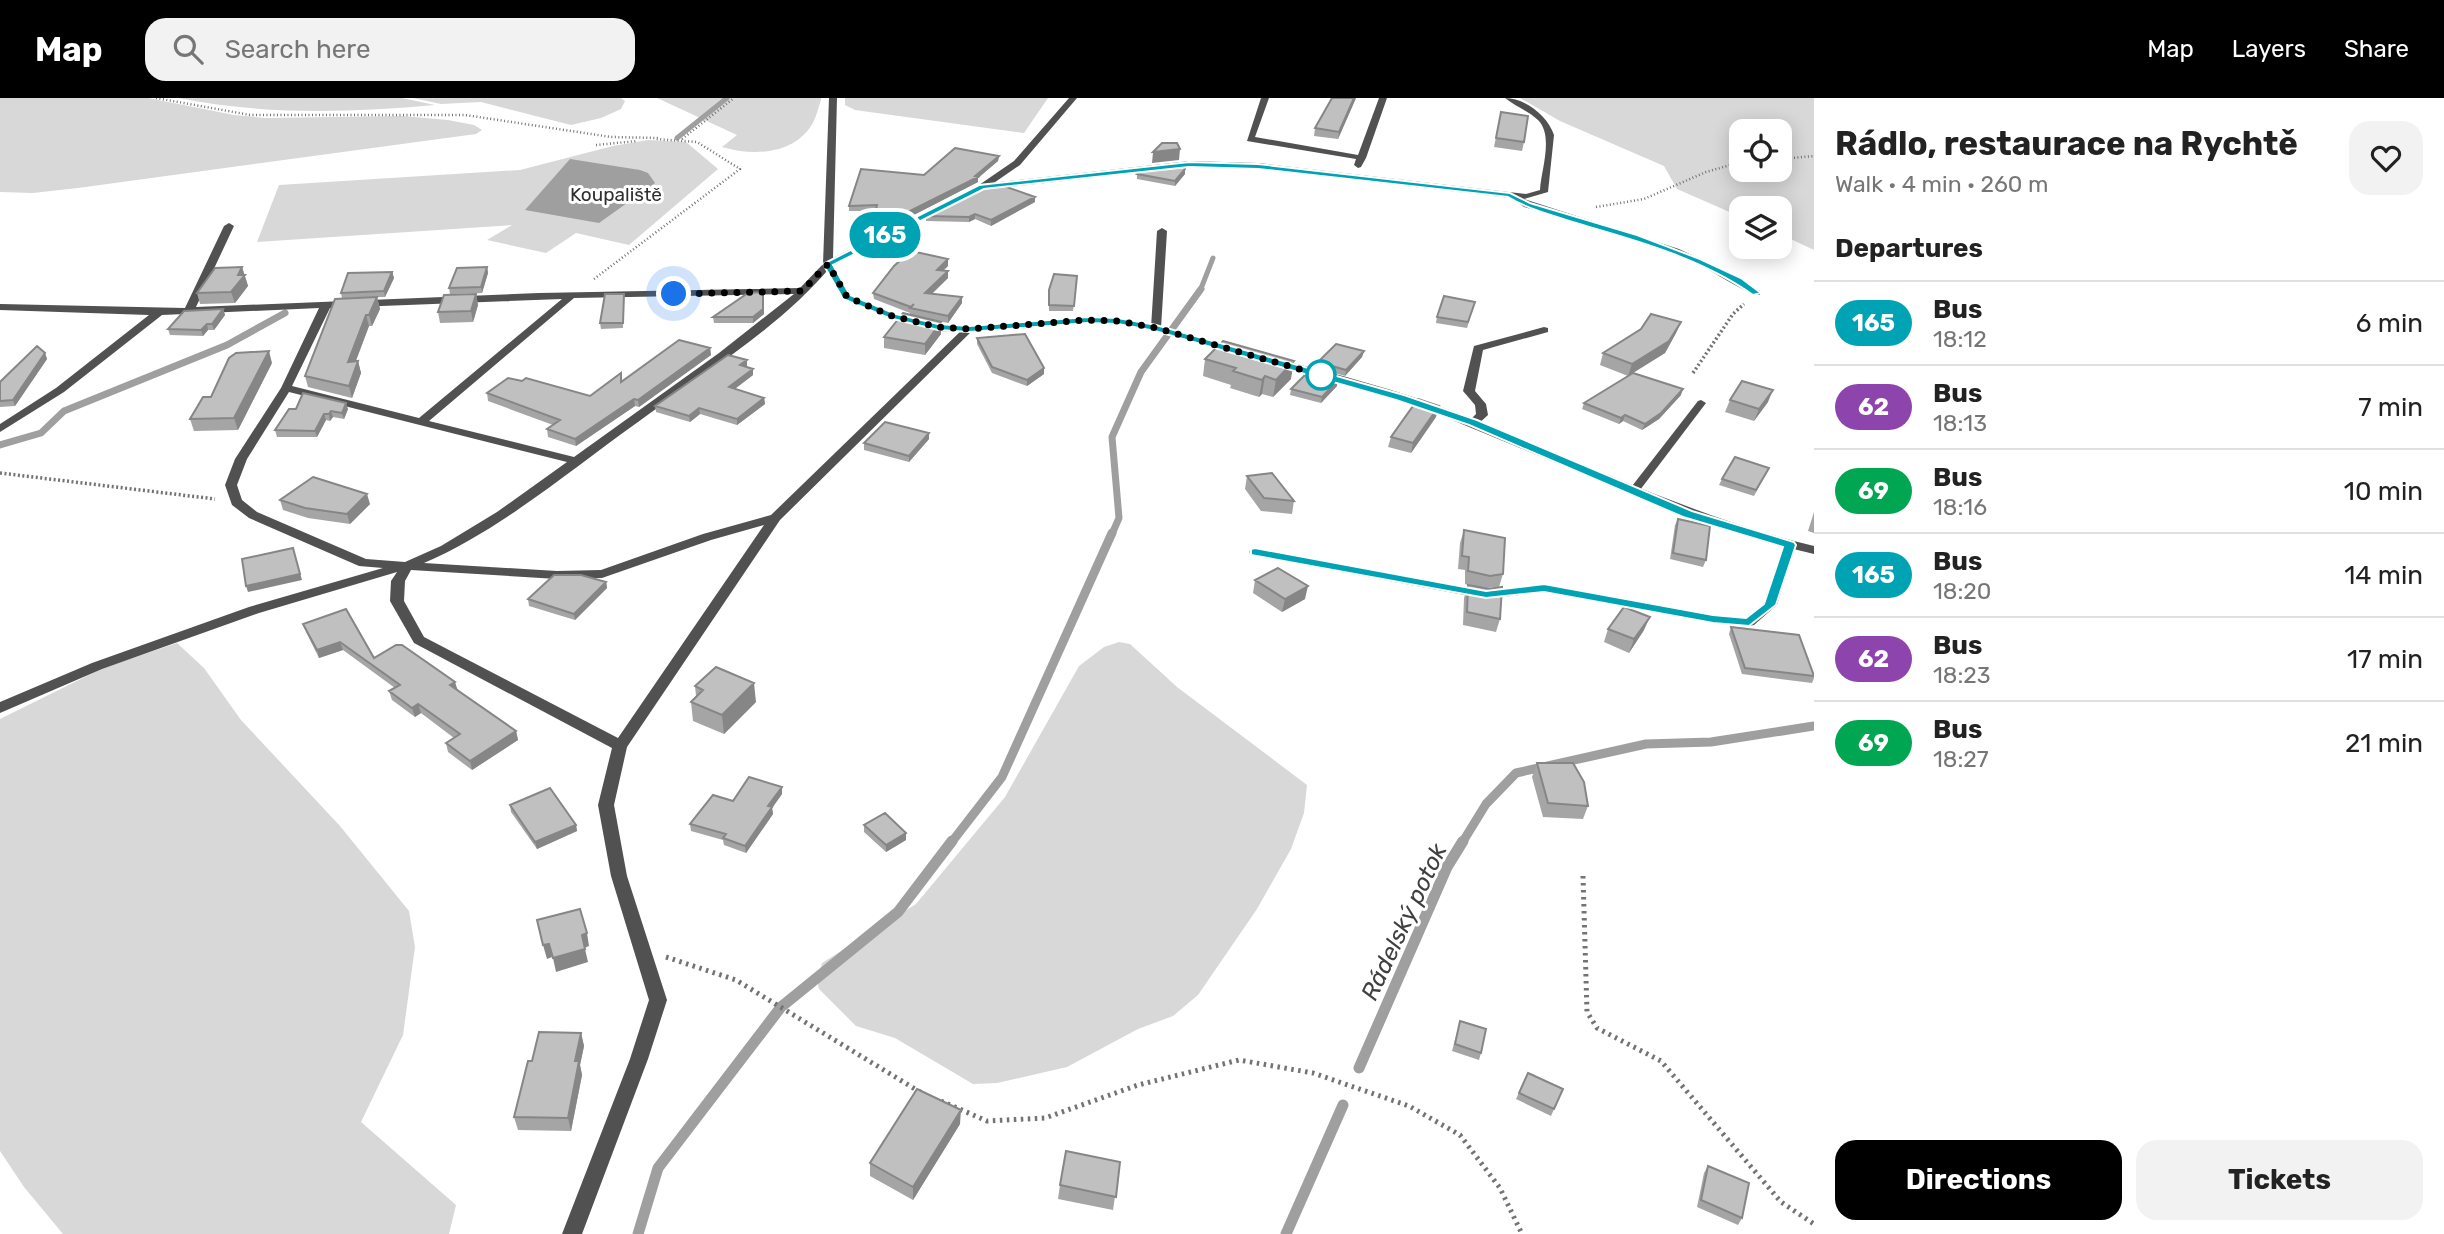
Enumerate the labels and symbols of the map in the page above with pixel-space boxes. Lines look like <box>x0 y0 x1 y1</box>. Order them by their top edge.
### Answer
park label: Koupaliště <box>570 183 662 206</box>
line badge: 165 <box>845 212 925 258</box>
your location <box>656 276 691 311</box>
unlabelled marker <box>1306 360 1336 390</box>
water label: Rádelský potok <box>1355 839 1453 1005</box>

